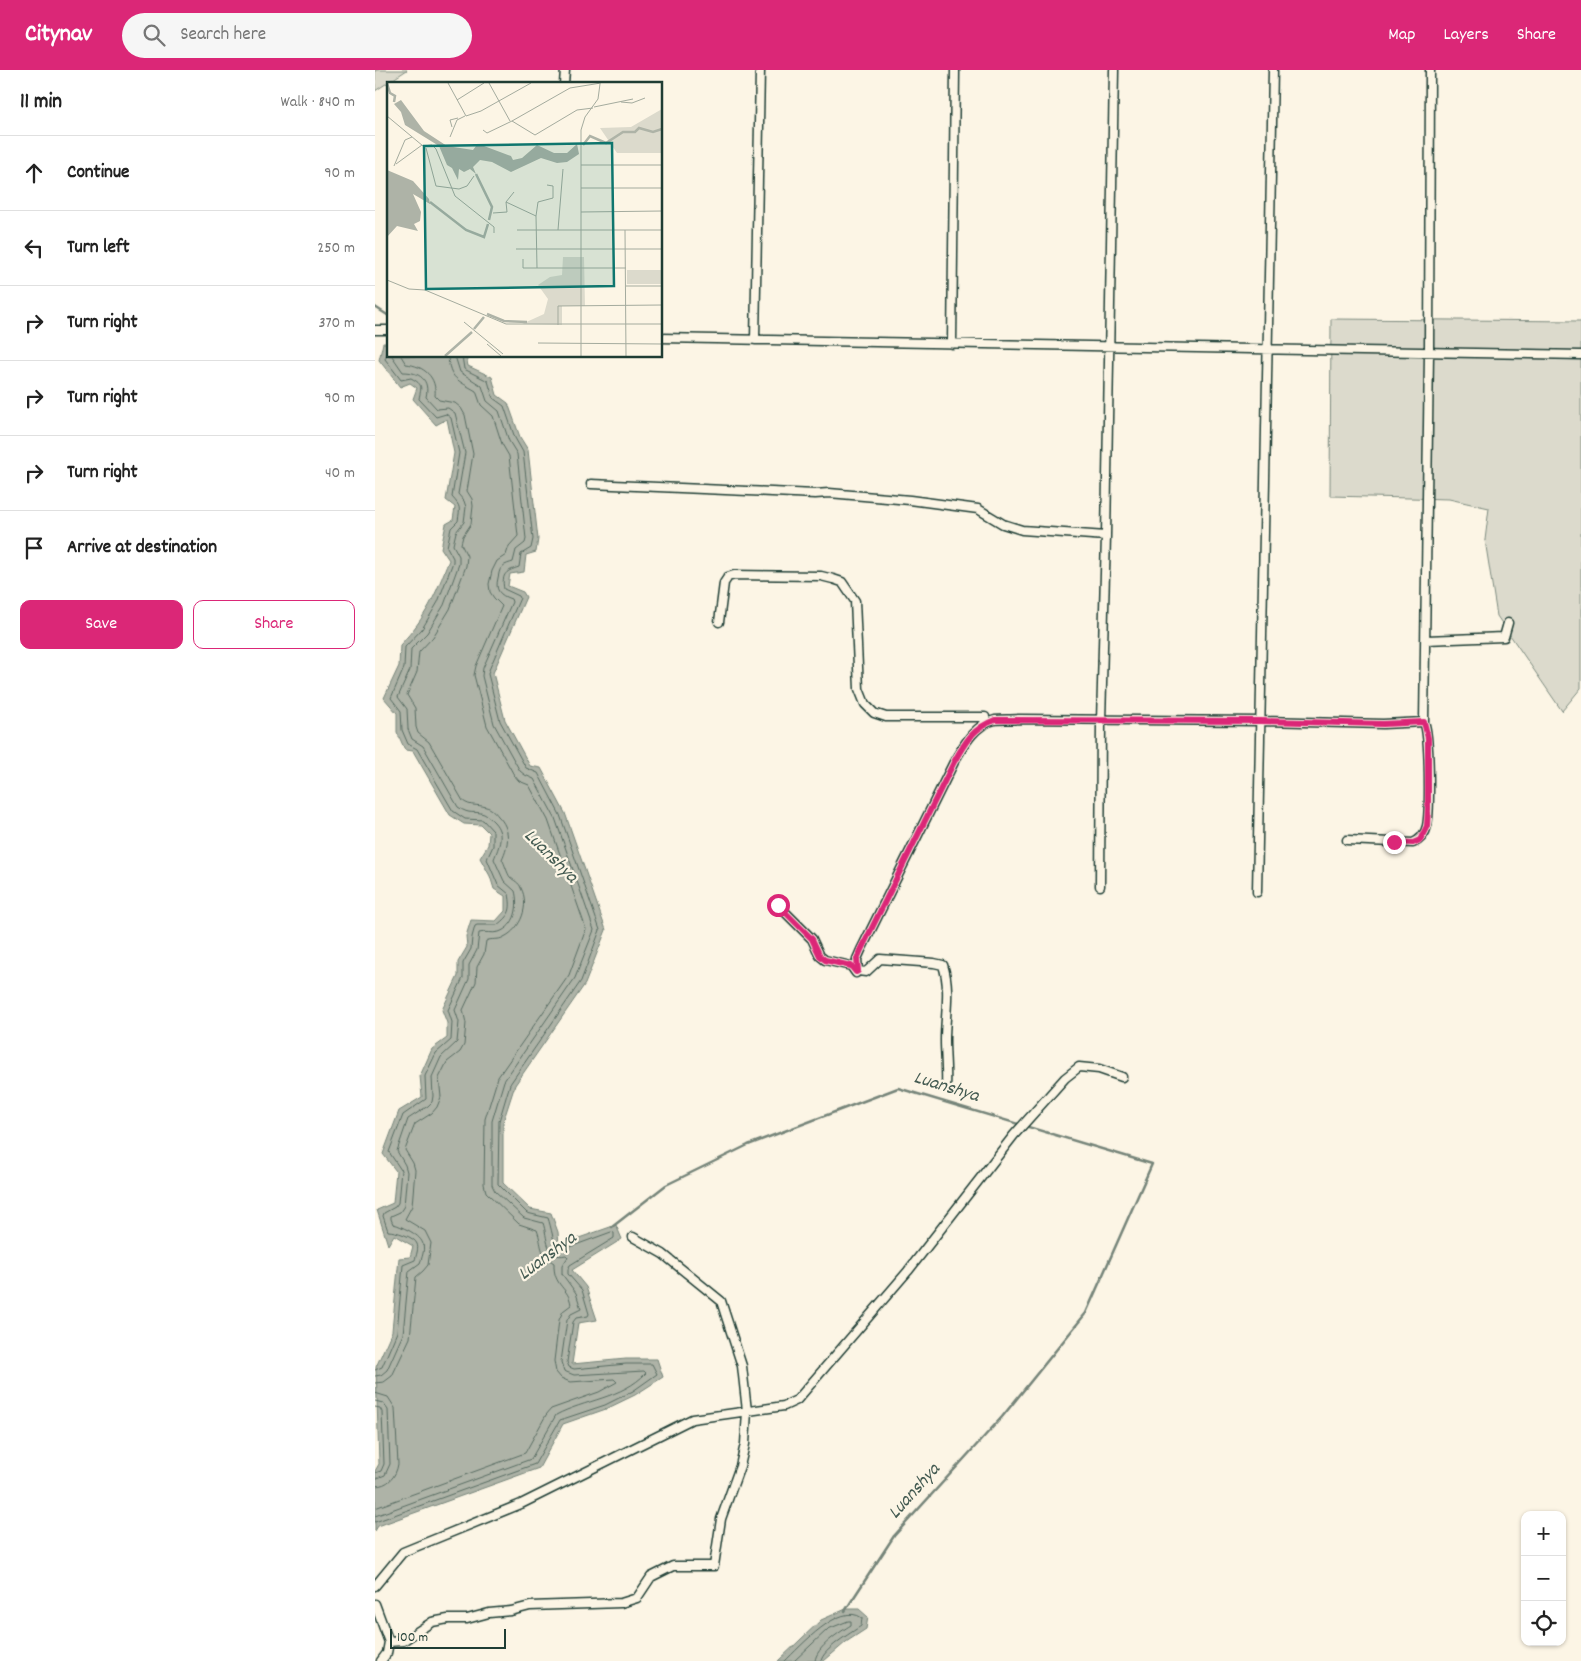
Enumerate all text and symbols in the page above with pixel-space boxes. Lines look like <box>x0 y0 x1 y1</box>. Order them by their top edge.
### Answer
search box <box>122 13 472 58</box>
text: Citynav <box>25 18 92 52</box>
icon: search <box>140 21 168 49</box>
text: Search here <box>180 22 266 49</box>
text: Map <box>1388 23 1415 48</box>
text: Layers <box>1443 23 1489 48</box>
text: Share <box>1517 23 1556 48</box>
inset map <box>387 82 663 358</box>
text: 11 min <box>20 88 62 118</box>
text: Walk · 840 m <box>281 91 355 114</box>
icon: ahead <box>20 159 48 187</box>
text: Continue <box>67 160 129 187</box>
text: 90 m <box>324 162 355 185</box>
icon: left <box>20 234 48 262</box>
text: Turn left <box>67 235 130 262</box>
text: 250 m <box>317 237 355 260</box>
icon: right <box>20 309 48 337</box>
text: Turn right <box>67 310 138 337</box>
text: 370 m <box>318 312 355 335</box>
icon: right <box>20 384 48 412</box>
text: Turn right <box>67 385 138 412</box>
text: 90 m <box>324 387 355 410</box>
icon: right <box>20 459 48 487</box>
text: Turn right <box>67 460 138 487</box>
text: 40 m <box>325 462 355 485</box>
icon: arrive <box>20 534 48 562</box>
text: Arrive at destination <box>67 535 217 562</box>
button: Save <box>20 600 183 649</box>
button: Share <box>193 600 355 649</box>
water label: Luanshya <box>517 824 584 891</box>
route end <box>1383 831 1406 854</box>
route start <box>767 894 790 917</box>
water label: Luanshya <box>910 1065 983 1111</box>
water label: Luanshya <box>513 1225 584 1288</box>
water label: Luanshya <box>883 1457 948 1526</box>
map controls <box>1521 1511 1566 1646</box>
button: + <box>1521 1511 1566 1556</box>
button: − <box>1521 1556 1566 1601</box>
button: locate <box>1521 1601 1566 1646</box>
scale bar <box>390 1626 506 1649</box>
text: 100 m <box>397 1628 428 1648</box>

